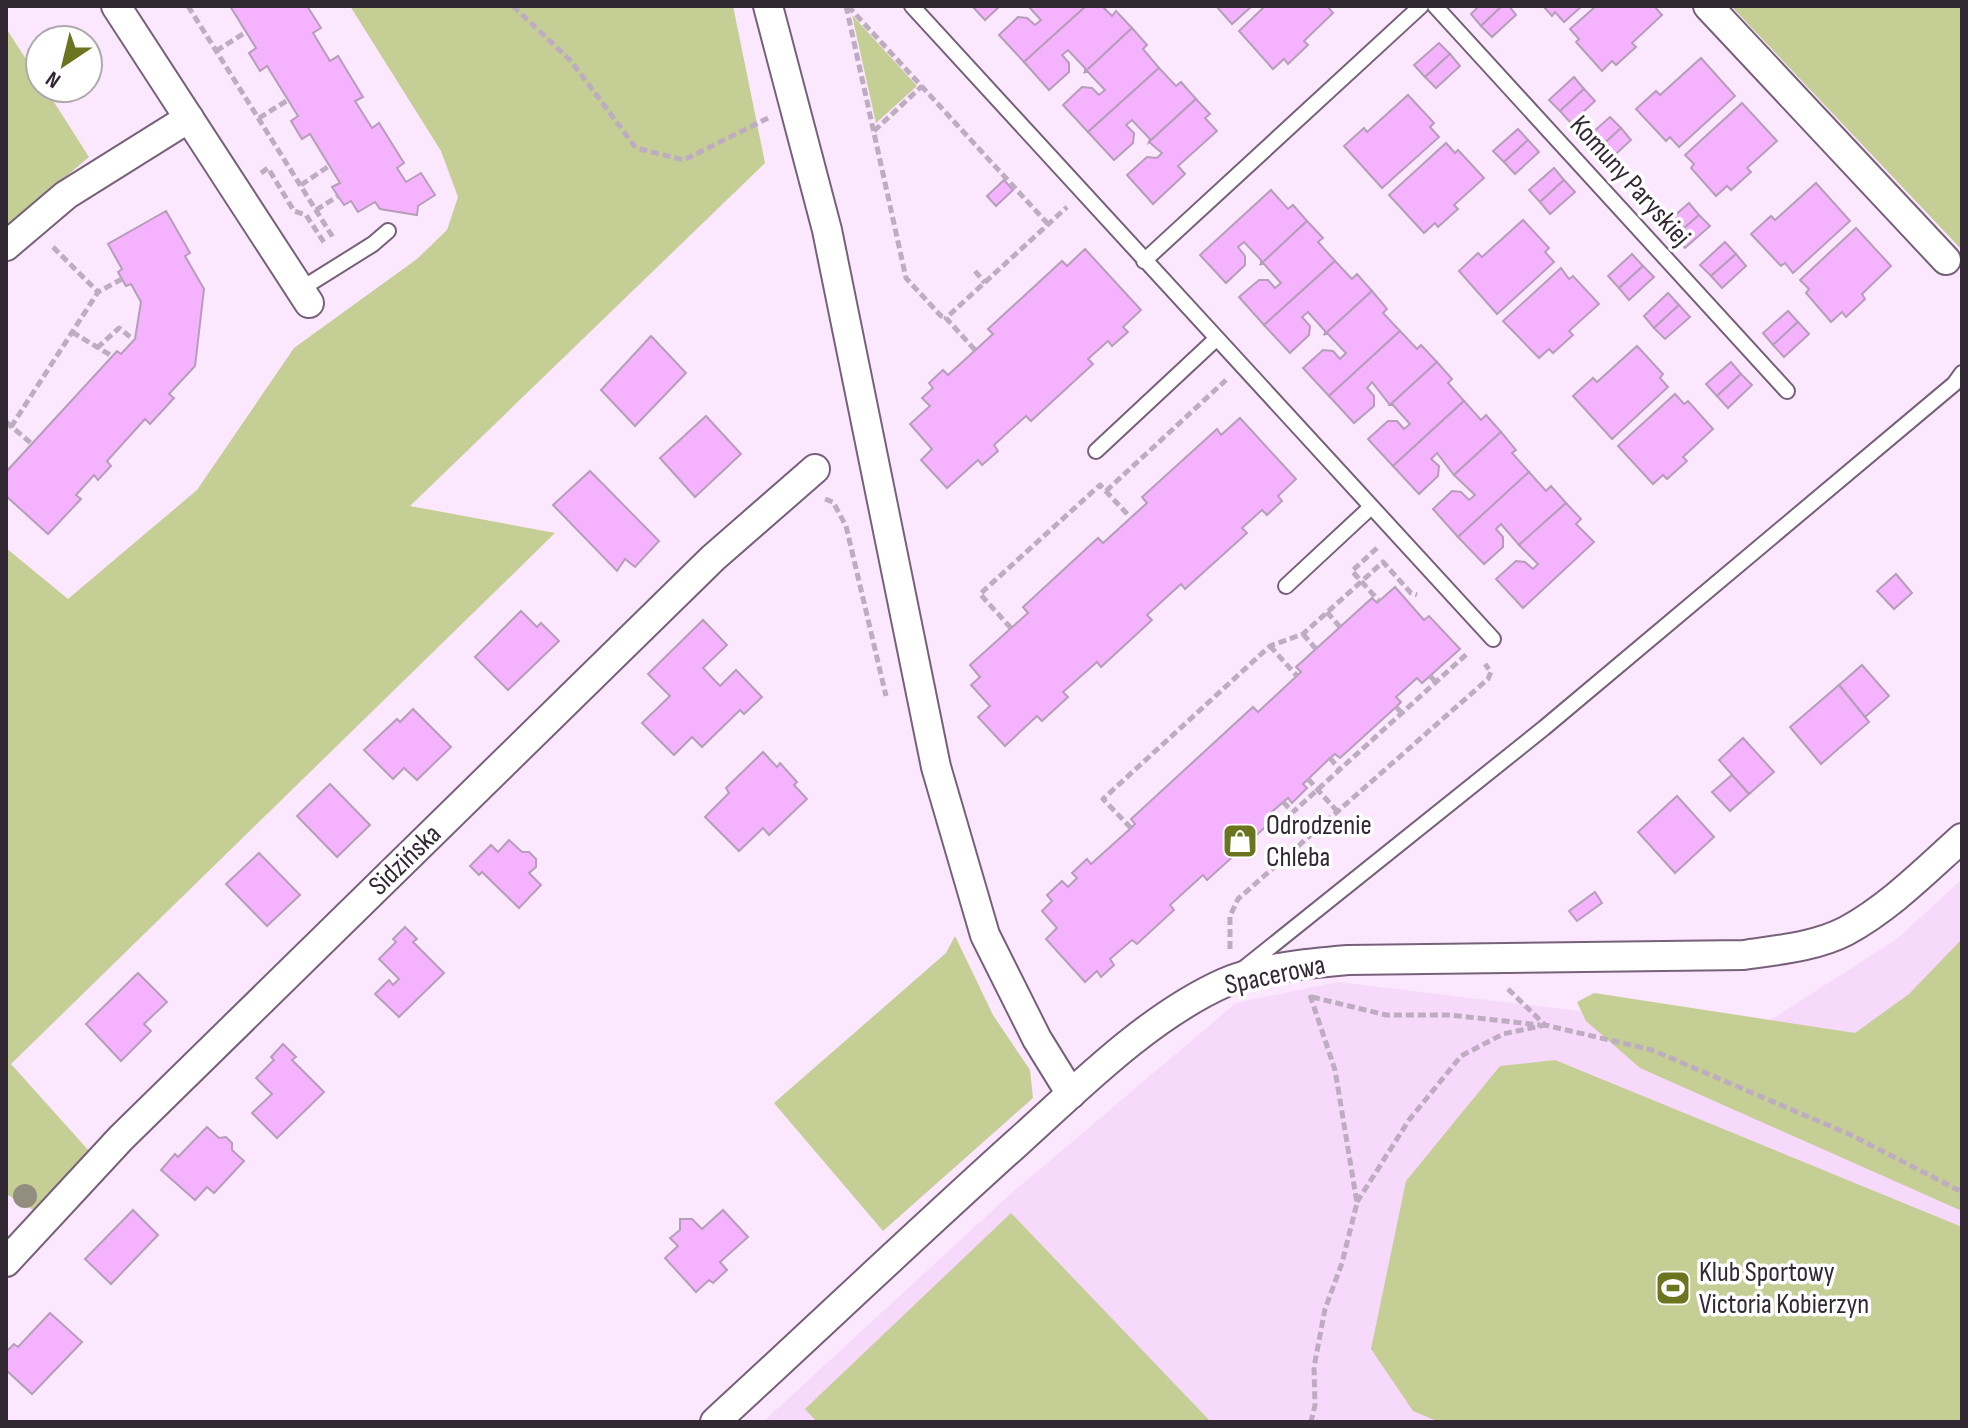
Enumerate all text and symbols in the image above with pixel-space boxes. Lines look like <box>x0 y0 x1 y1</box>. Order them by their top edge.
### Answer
north arrow <box>24 24 104 104</box>
text: N <box>41 65 66 94</box>
street label: Komuny Paryskiej <box>1563 109 1697 253</box>
place label: Odrodzenie Chleba <box>1266 809 1372 874</box>
street label: Sidzińska <box>362 818 448 902</box>
shop icon: Odrodzenie Chleba <box>1221 822 1259 860</box>
street label: Spacerowa <box>1222 948 1328 1002</box>
place label: Klub Sportowy Victoria Kobierzyn <box>1699 1256 1869 1321</box>
sports icon: Klub Sportowy Victoria Kobierzyn <box>1654 1269 1692 1307</box>

